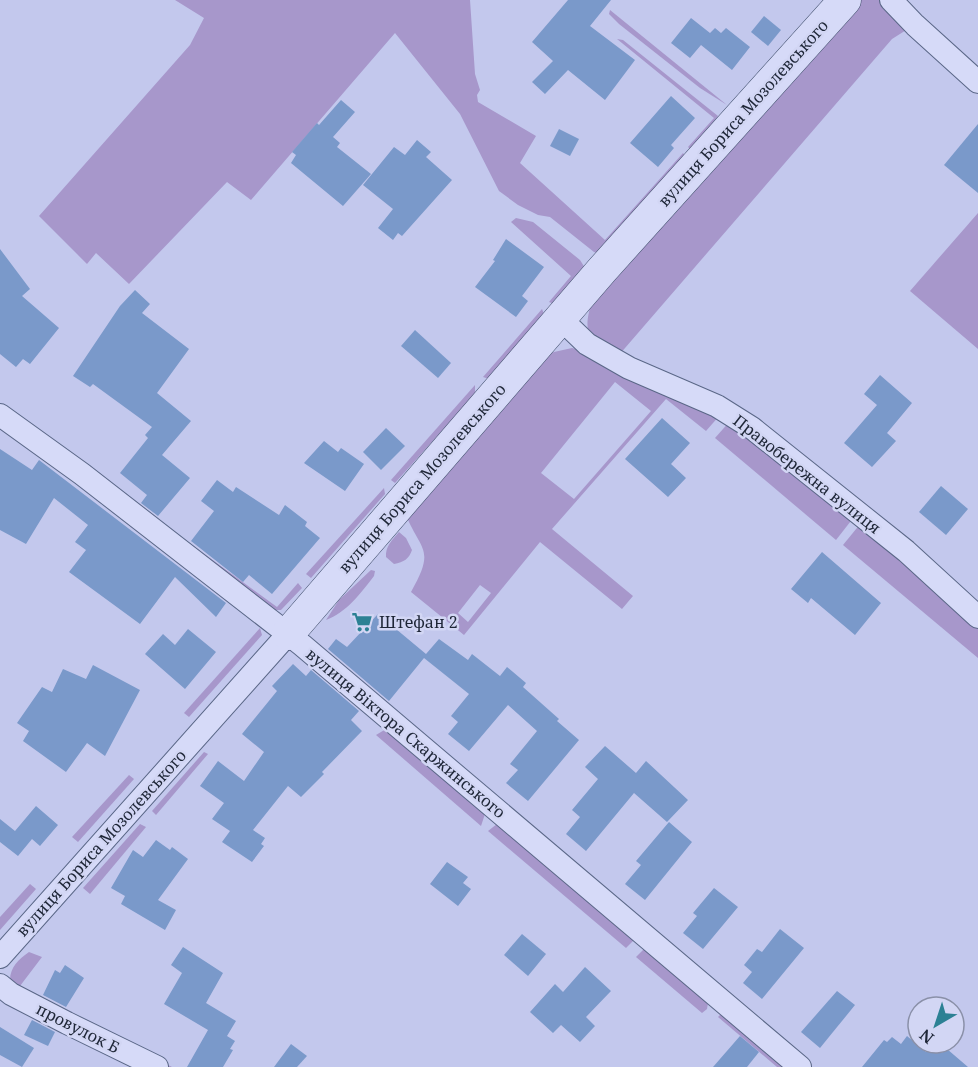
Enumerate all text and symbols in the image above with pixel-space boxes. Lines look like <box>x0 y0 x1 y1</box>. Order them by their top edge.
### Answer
street label: вулиця Бориса Мозолевського <box>653 15 833 211</box>
street label: вулиця Бориса Мозолевського <box>333 379 511 577</box>
street label: Правобережна вулиця <box>729 409 885 539</box>
supermarket icon: Штефан 2 <box>350 610 374 634</box>
place label: Штефан 2 <box>379 611 458 633</box>
street label: вулиця Віктора Скаржинського <box>302 643 510 823</box>
street label: вулиця Бориса Мозолевського <box>11 745 191 941</box>
north arrow <box>906 995 966 1055</box>
street label: провулок Б <box>33 998 123 1058</box>
text: N <box>914 1024 938 1049</box>

